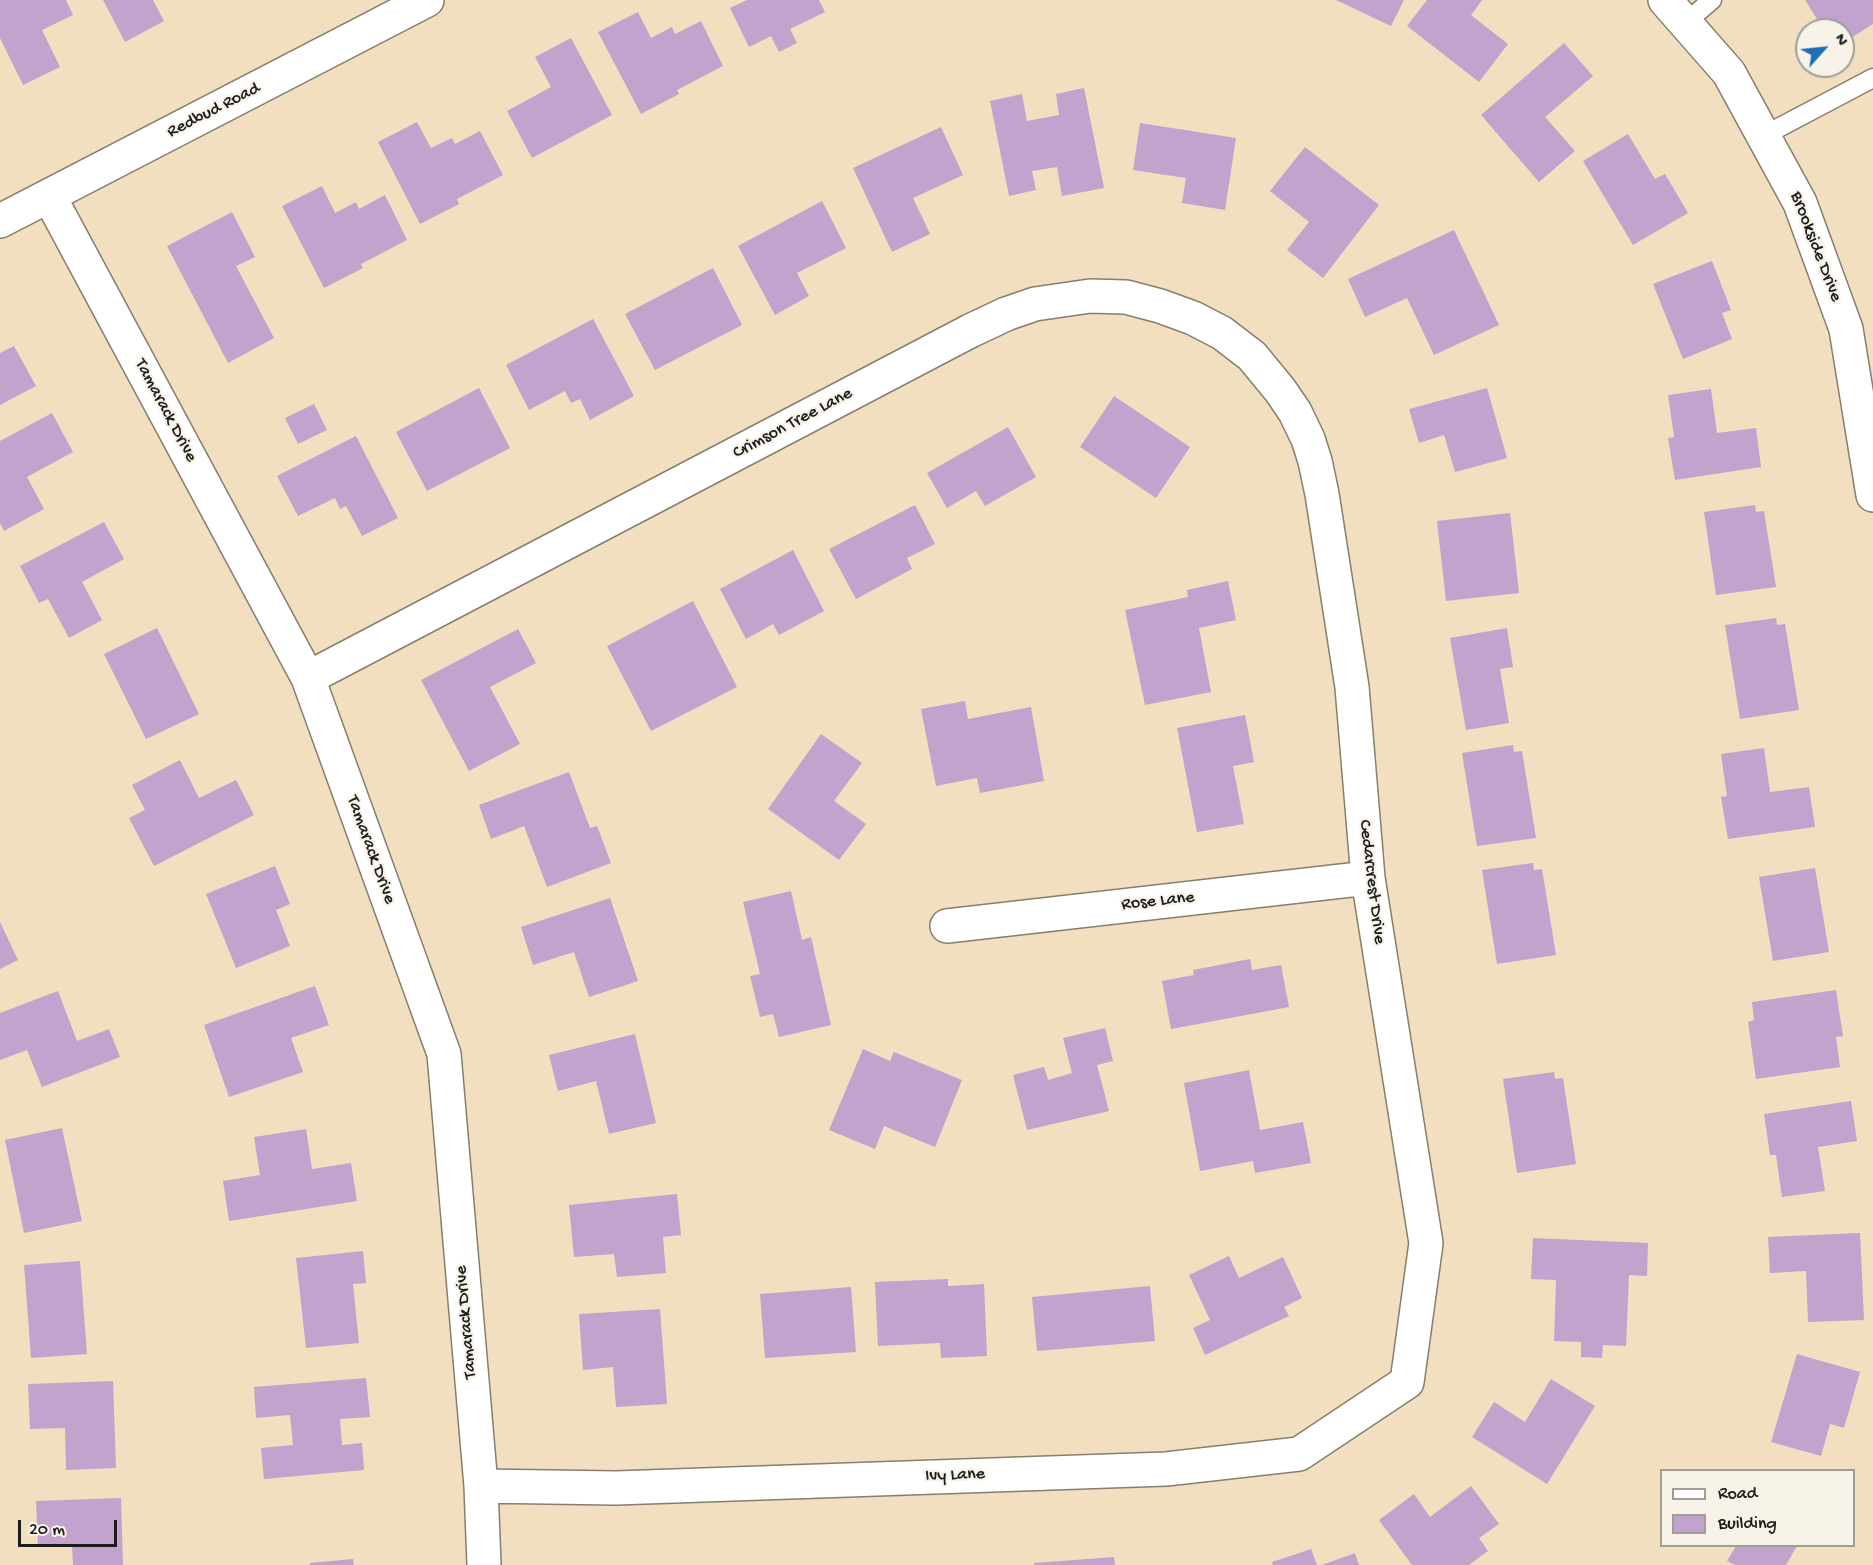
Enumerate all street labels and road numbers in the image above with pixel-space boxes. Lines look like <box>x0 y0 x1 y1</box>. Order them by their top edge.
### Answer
street label: Redbud Road <box>164 78 264 144</box>
street label: Brookside Drive <box>1784 189 1846 305</box>
street label: Tamarack Drive <box>129 356 201 466</box>
street label: Crimson Tree Lane <box>730 383 856 465</box>
street label: Tamarack Drive <box>340 793 400 907</box>
street label: Cedarcrest Drive <box>1353 819 1389 945</box>
street label: Rose Lane <box>1120 887 1196 917</box>
street label: Tamarack Drive <box>451 1264 483 1380</box>
street label: Ivy Lane <box>925 1464 985 1488</box>

